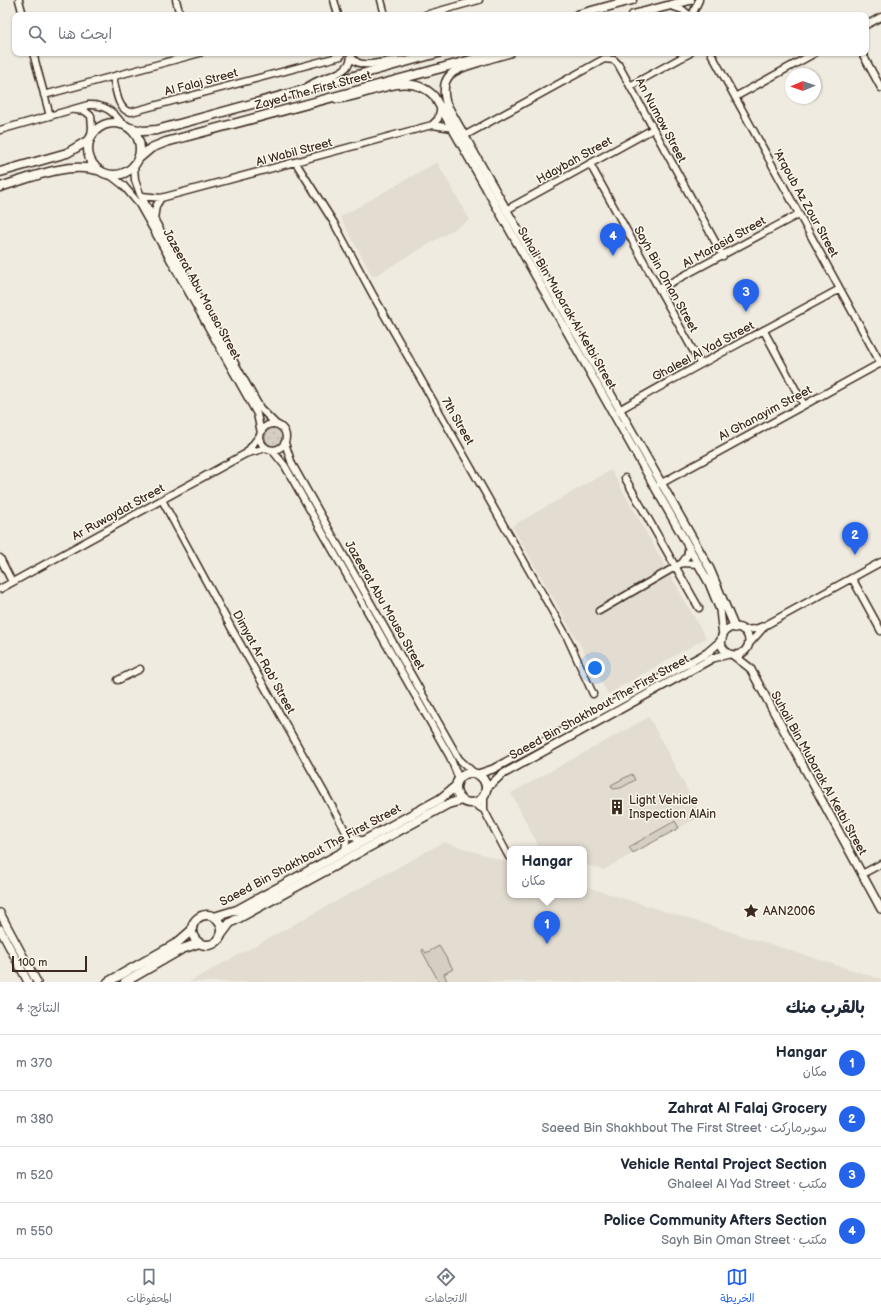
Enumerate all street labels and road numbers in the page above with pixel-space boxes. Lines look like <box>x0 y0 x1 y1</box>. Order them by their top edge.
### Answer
street label: Al Falaj Street <box>163 65 240 99</box>
street label: Zayed The First Street <box>253 68 373 113</box>
street label: An Numow Street <box>632 75 689 165</box>
street label: Hdaybah Street <box>534 133 615 187</box>
street label: Al Wabil Street <box>255 135 334 170</box>
street label: 'Arqoub Az Zour Street <box>770 147 842 260</box>
street label: Al Marasid Street <box>680 213 769 272</box>
street label: Suhail Bin Mubarak Al Ketbi Street <box>514 224 619 392</box>
street label: Sayh Bin Oman Street <box>630 224 701 335</box>
street label: Jazeerat Abu Mousa Street <box>159 226 244 362</box>
street label: Ghaleel Al Yad Street <box>650 318 757 385</box>
street label: Al Ghanayim Street <box>716 382 815 444</box>
street label: 7th Street <box>438 395 477 448</box>
street label: Ar Ruwaydat Street <box>69 481 167 544</box>
street label: Jazeerat Abu Mousa Street <box>341 538 428 673</box>
street label: Dimyat Ar Rab' Street <box>229 608 298 717</box>
street label: Saeed Bin Shakhbout The First Street <box>507 652 692 763</box>
street label: Suhail Bin Mubarak Al Ketbi Street <box>767 689 870 858</box>
street label: Saeed Bin Shakhbout The First Street <box>217 801 404 910</box>

